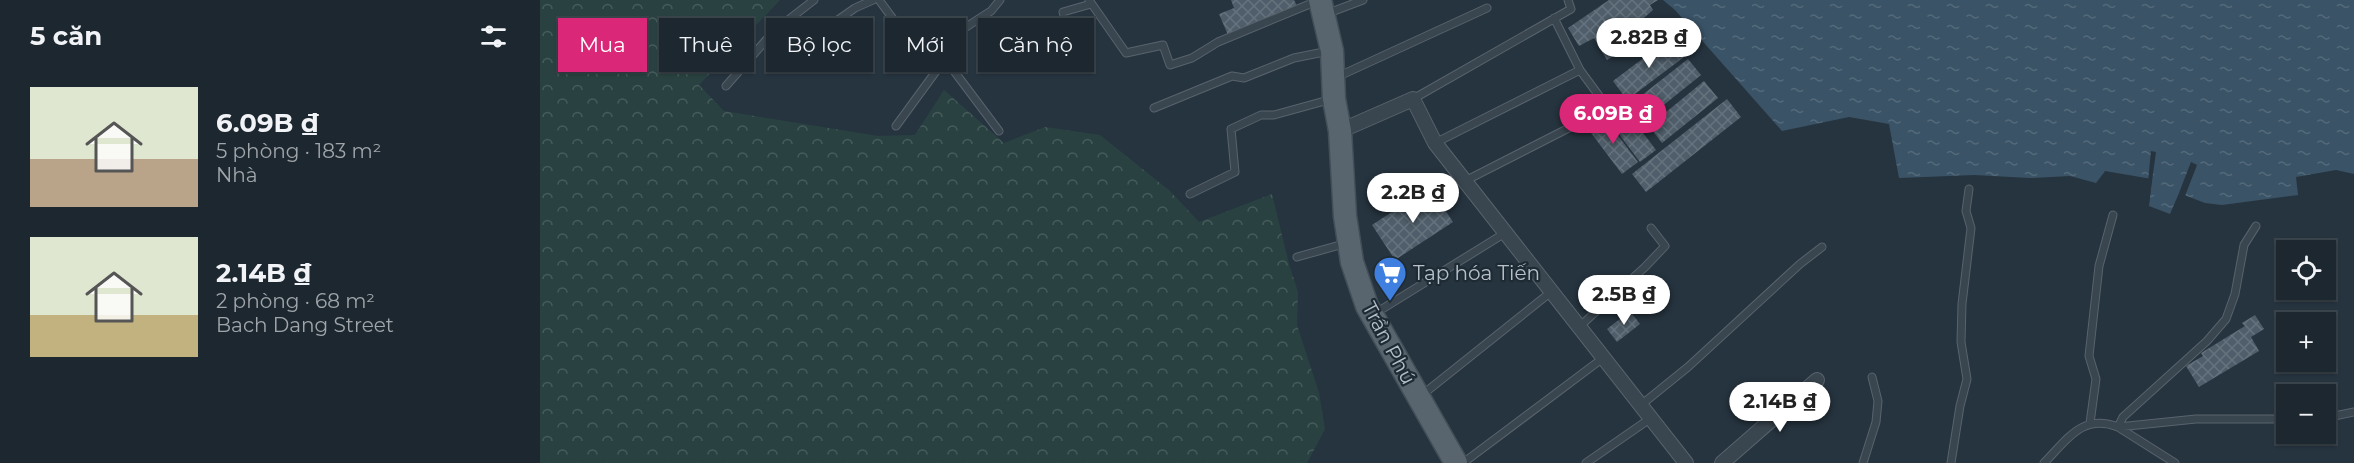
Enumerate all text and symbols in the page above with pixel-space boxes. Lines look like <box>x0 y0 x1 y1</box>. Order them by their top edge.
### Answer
chip: Mua <box>558 18 647 72</box>
chip: Thuê <box>659 18 754 72</box>
chip: Bộ lọc <box>766 18 873 72</box>
chip: Mới <box>885 18 966 72</box>
chip: Căn hộ <box>978 18 1094 72</box>
pin: 2.82B ₫ <box>1594 18 1704 69</box>
text: 5 căn <box>30 20 102 52</box>
icon: filters <box>477 20 510 53</box>
text: 2.82B ₫ <box>1610 25 1688 49</box>
pin: 6.09B ₫ <box>1558 94 1668 145</box>
text: 6.09B ₫ <box>1573 101 1653 125</box>
text: 6.09B ₫ <box>216 107 319 139</box>
icon: home <box>78 111 150 183</box>
text: 5 phòng · 183 m² <box>216 139 381 163</box>
text: Nhà <box>216 163 258 187</box>
pin: 2.2B ₫ <box>1364 173 1462 224</box>
text: 2.2B ₫ <box>1381 180 1445 204</box>
map controls <box>2276 240 2336 444</box>
button: locate <box>2276 240 2336 300</box>
supermarket icon: Tạp hóa Tiến <box>1372 255 1408 302</box>
text: 2.14B ₫ <box>216 257 311 289</box>
icon: home <box>78 261 150 333</box>
place label: Tạp hóa Tiến <box>1413 261 1540 285</box>
pin: 2.5B ₫ <box>1575 275 1673 326</box>
text: 2.5B ₫ <box>1592 282 1656 306</box>
text: 2 phòng · 68 m² <box>216 289 375 313</box>
street label: Trần Phú <box>1357 298 1421 388</box>
button: + <box>2276 312 2336 372</box>
text: Bach Dang Street <box>216 313 394 337</box>
pin: 2.14B ₫ <box>1725 382 1835 433</box>
button: − <box>2276 384 2336 444</box>
text: 2.14B ₫ <box>1743 389 1817 413</box>

